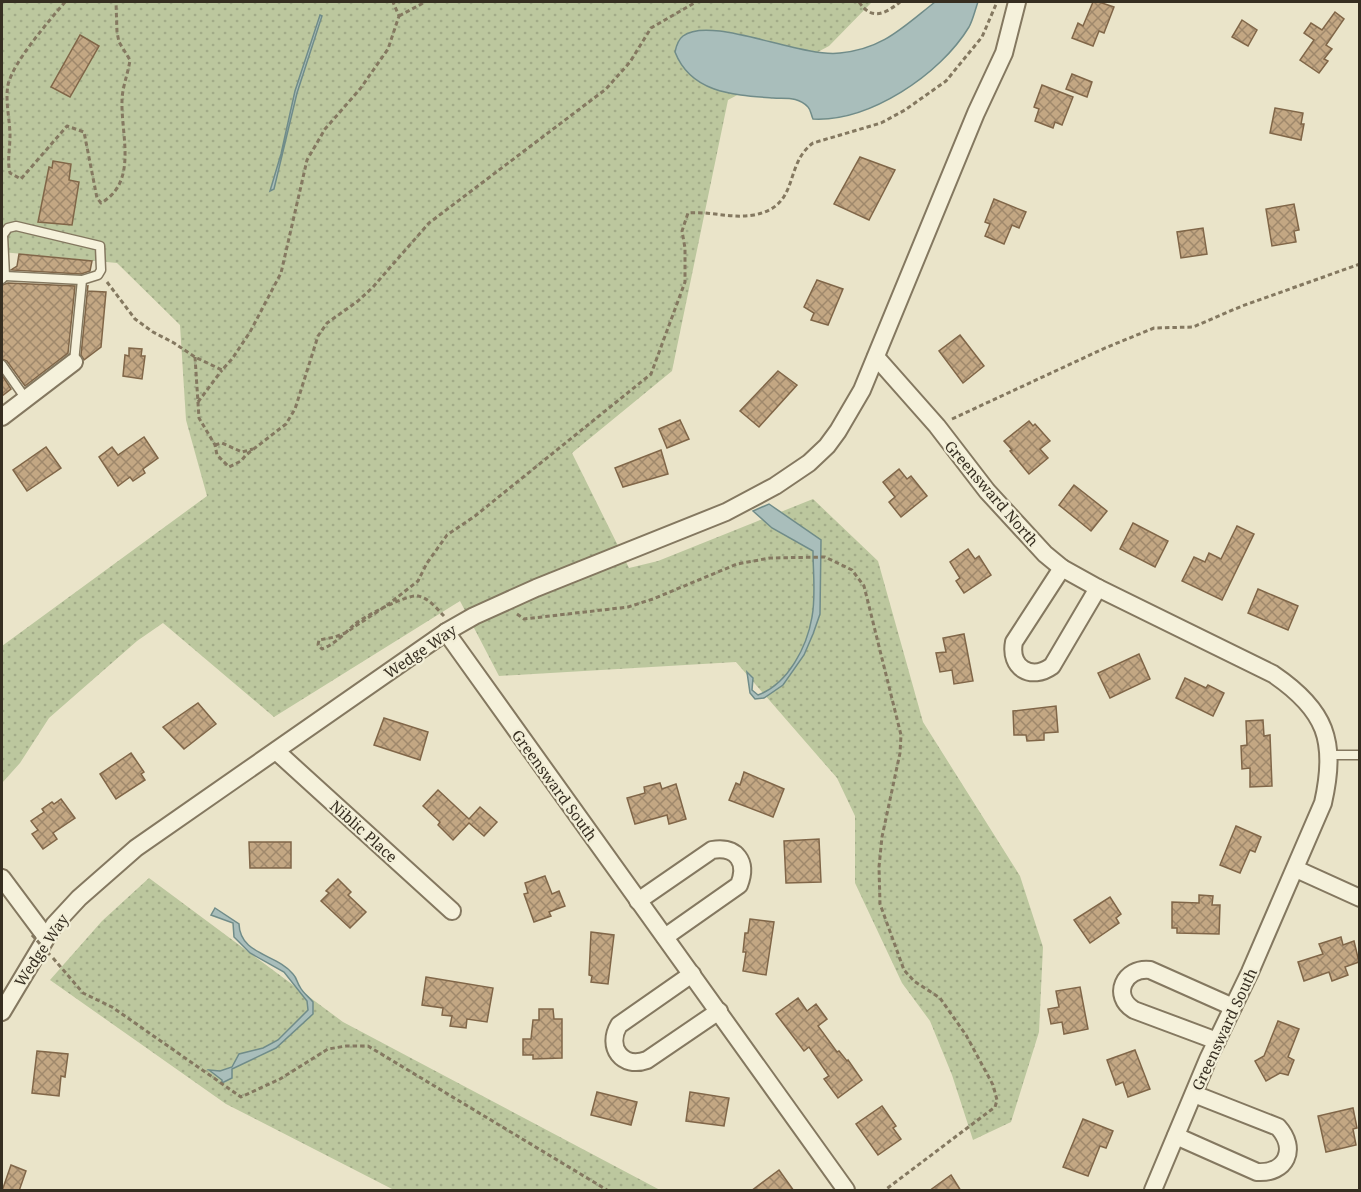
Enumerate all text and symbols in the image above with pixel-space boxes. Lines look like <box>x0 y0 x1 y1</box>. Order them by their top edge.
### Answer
street label: Greensward North <box>941 436 1044 550</box>
street label: Wedge Way <box>380 619 461 683</box>
street label: Greensward South <box>508 725 602 845</box>
street label: Niblic Place <box>326 796 402 866</box>
street label: Wedge Way <box>9 909 73 990</box>
street label: Greensward South <box>1187 964 1261 1093</box>

